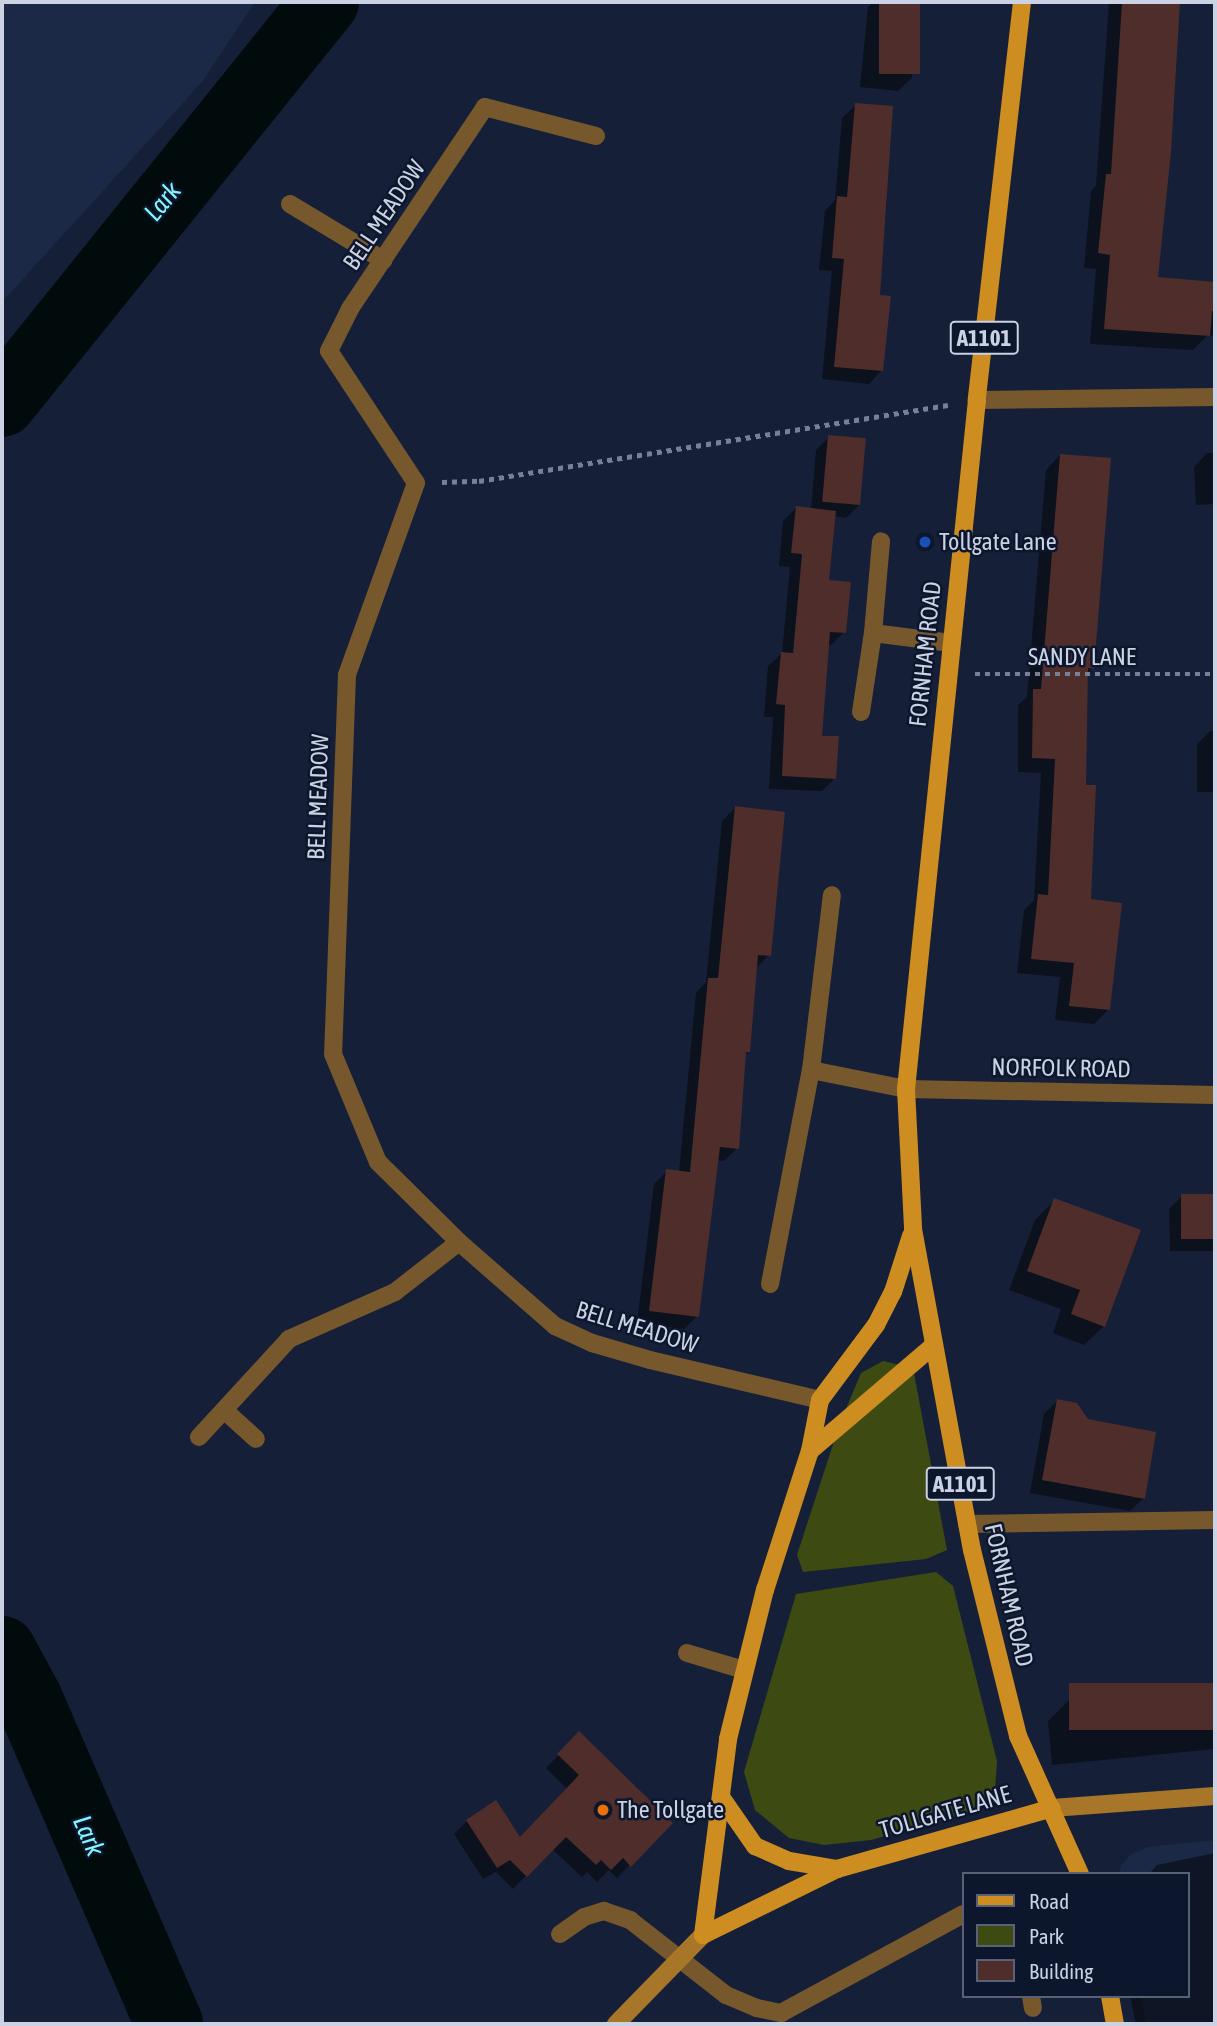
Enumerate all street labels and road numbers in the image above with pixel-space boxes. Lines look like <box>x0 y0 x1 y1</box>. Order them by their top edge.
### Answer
street label: BELL MEADOW <box>337 155 431 275</box>
road number: A1101 <box>949 318 1019 358</box>
street label: FORNHAM ROAD <box>903 580 947 728</box>
street label: SANDY LANE <box>1028 643 1136 671</box>
street label: BELL MEADOW <box>301 733 335 861</box>
street label: NORFOLK ROAD <box>991 1052 1131 1084</box>
street label: BELL MEADOW <box>572 1295 702 1359</box>
road number: A1101 <box>925 1464 995 1504</box>
street label: FORNHAM ROAD <box>979 1521 1039 1669</box>
street label: TOLLGATE LANE <box>876 1780 1014 1844</box>

